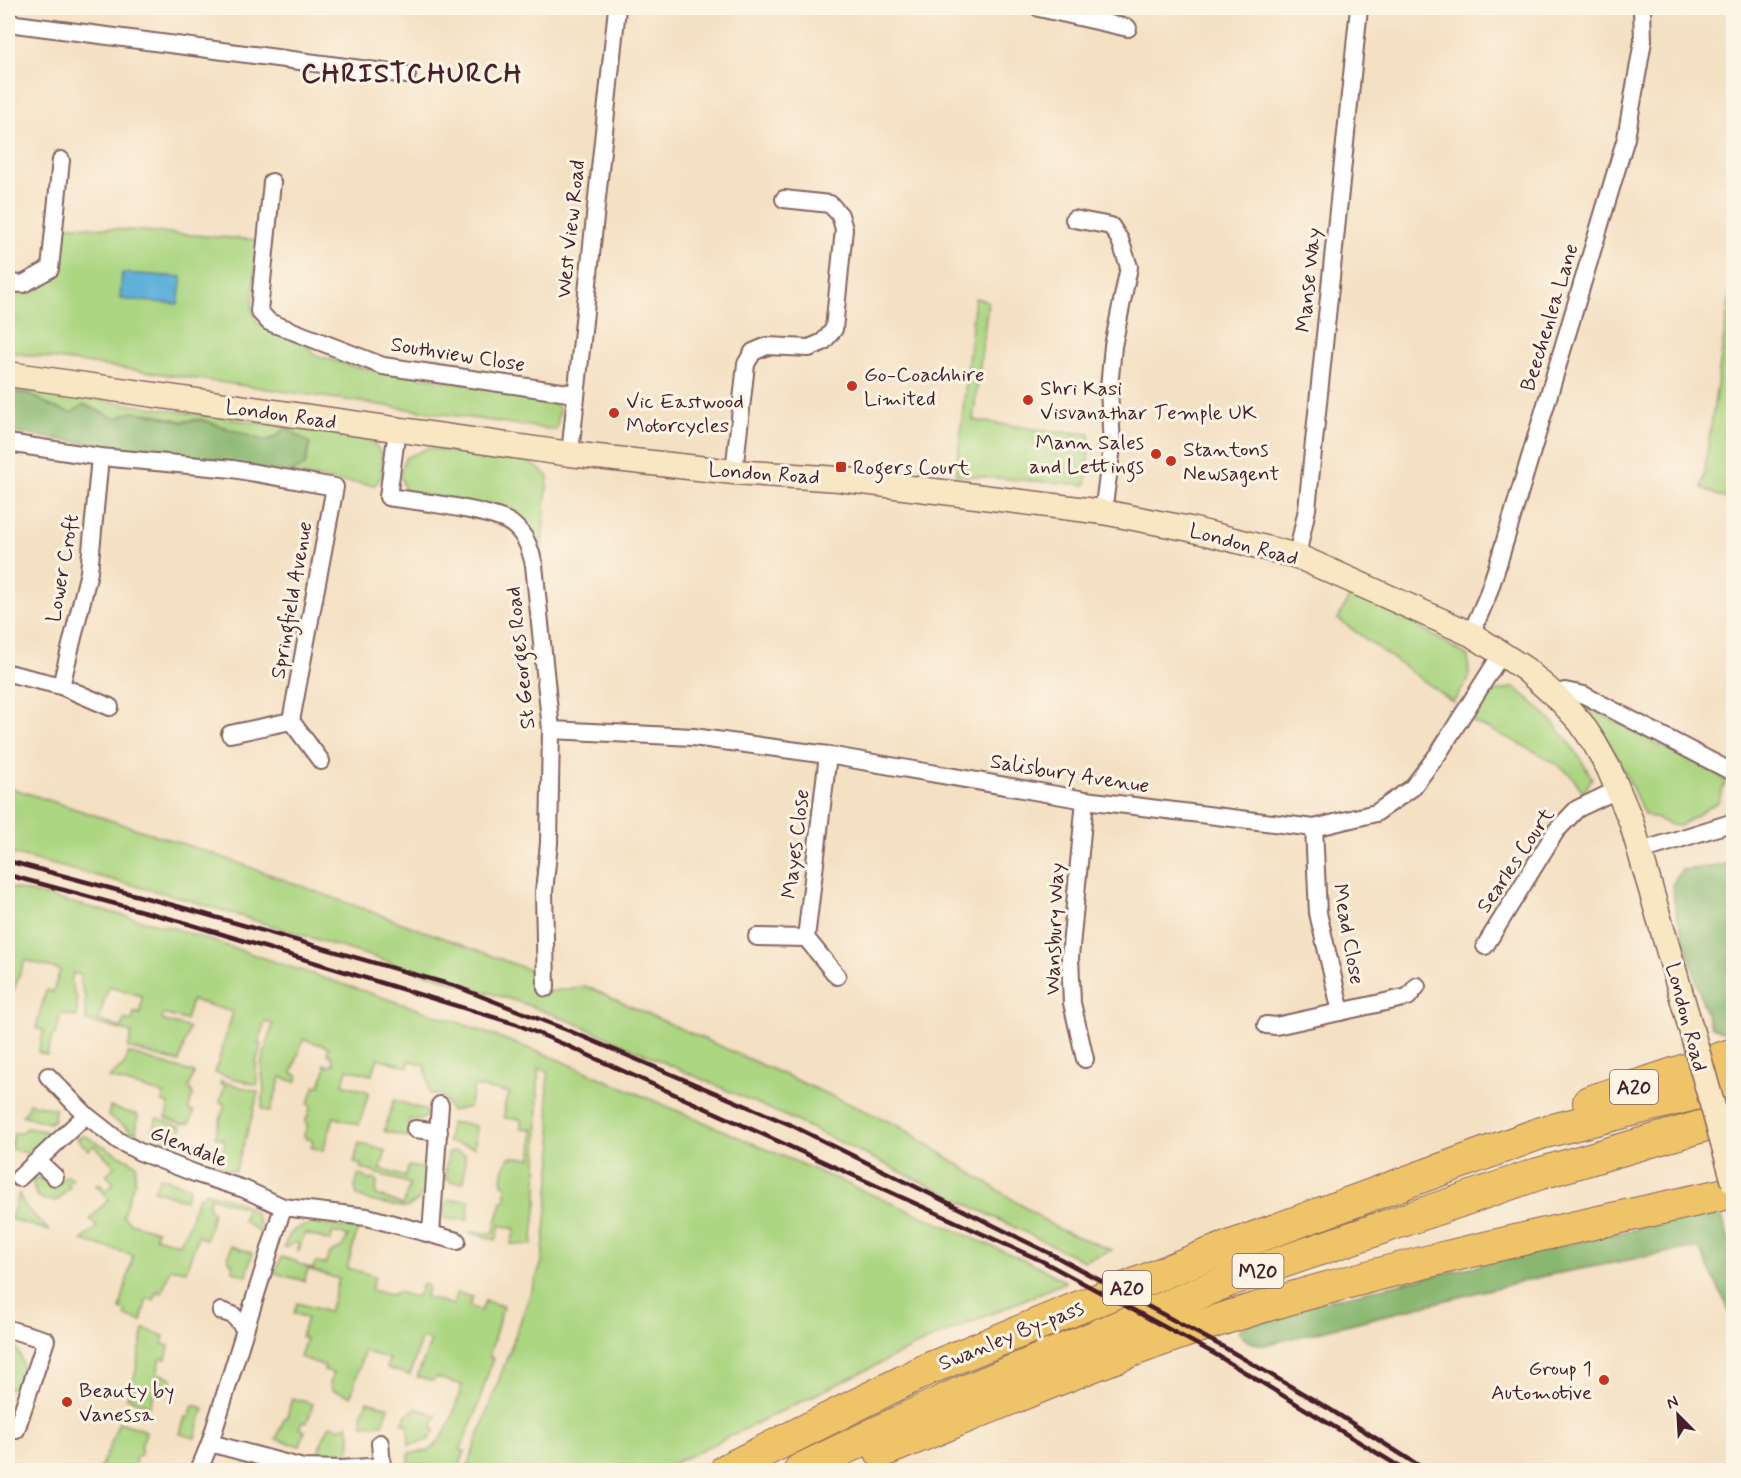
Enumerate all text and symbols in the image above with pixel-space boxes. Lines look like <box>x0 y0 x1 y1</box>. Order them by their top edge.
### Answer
district label: CHRISTCHURCH <box>301 57 523 92</box>
street label: West View Road <box>550 159 592 300</box>
street label: Manse Way <box>1290 226 1328 334</box>
street label: Beechenlea Lane <box>1514 240 1586 395</box>
street label: Southview Close <box>389 331 527 379</box>
place label: Go-Coachhire Limited <box>864 361 984 413</box>
place label: Shri Kasi Visvanathar Temple UK <box>1040 375 1257 427</box>
marker: Go-Coachhire Limited <box>845 379 859 393</box>
place label: Vic Eastwood Motorcycles <box>626 388 744 440</box>
street label: London Road <box>224 393 338 437</box>
marker: Shri Kasi Visvanathar Temple UK <box>1021 393 1035 407</box>
marker: Vic Eastwood Motorcycles <box>607 406 621 420</box>
place label: Mann Sales and Lettings <box>1029 429 1144 483</box>
place label: Stantons Newsagent <box>1183 436 1280 488</box>
marker: Mann Sales and Lettings <box>1149 447 1163 461</box>
place label: Rogers Court <box>853 454 970 484</box>
marker: Stantons Newsagent <box>1164 454 1178 468</box>
street label: London Road <box>707 456 821 492</box>
marker: Rogers Court <box>834 460 848 474</box>
street label: Lower Croft <box>40 512 86 624</box>
street label: London Road <box>1186 517 1301 573</box>
street label: Springfield Avenue <box>264 519 322 681</box>
street label: St Georges Road <box>500 585 544 731</box>
street label: Salisbury Avenue <box>988 748 1151 800</box>
street label: Mayes Close <box>775 788 817 900</box>
street label: Searles Court <box>1470 802 1562 919</box>
street label: Wansbury Way <box>1039 862 1071 996</box>
street label: Mead Close <box>1325 882 1371 987</box>
street label: London Road <box>1658 960 1714 1075</box>
road number: A20 <box>1610 1070 1658 1104</box>
street label: Glendale <box>146 1119 231 1174</box>
road number: M20 <box>1232 1254 1284 1288</box>
road number: A20 <box>1103 1271 1151 1305</box>
street label: Swanley By-pass <box>935 1294 1088 1378</box>
place label: Group 1 Automotive <box>1491 1355 1592 1407</box>
marker: Group 1 Automotive <box>1597 1373 1611 1387</box>
place label: Beauty by Vanessa <box>79 1377 174 1429</box>
north arrow <box>1648 1385 1708 1445</box>
text: N <box>1663 1391 1682 1414</box>
marker: Beauty by Vanessa <box>60 1395 74 1409</box>

